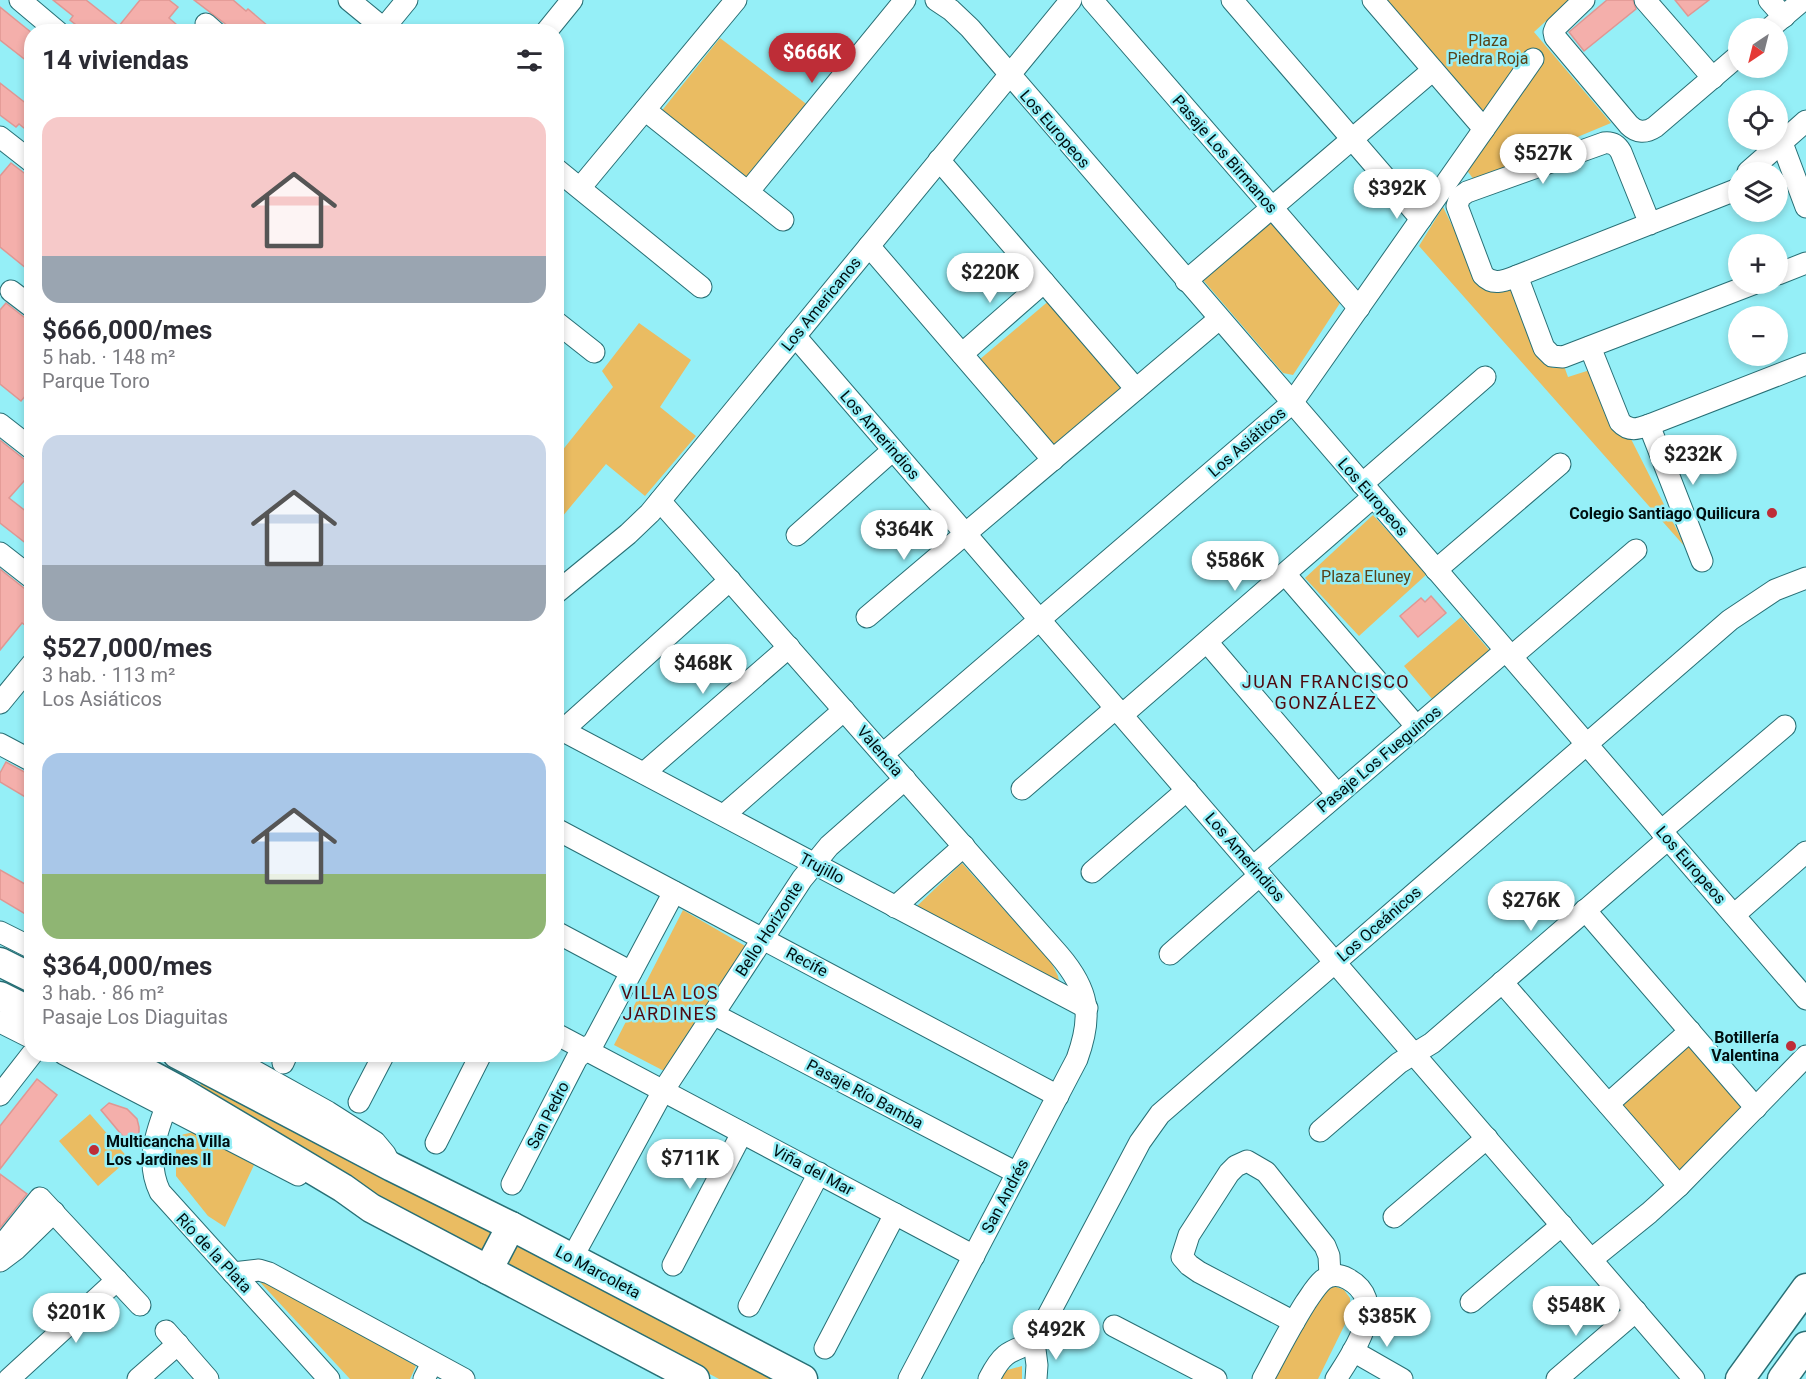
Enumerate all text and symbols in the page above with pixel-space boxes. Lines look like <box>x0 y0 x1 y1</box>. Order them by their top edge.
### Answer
north arrow <box>1728 18 1788 78</box>
map controls <box>1728 18 1788 366</box>
park label: Plaza Piedra Roja <box>1448 31 1528 68</box>
pin: $666K <box>770 33 854 84</box>
text: $666K <box>783 40 841 64</box>
icon: filters <box>513 44 546 77</box>
text: 14 viviendas <box>42 45 189 75</box>
street label: Los Europeos <box>1016 86 1094 172</box>
button: locate <box>1728 90 1788 150</box>
street label: Pasaje Los Birmanos <box>1169 91 1281 217</box>
pin: $527K <box>1501 134 1585 185</box>
text: $527K <box>1514 141 1572 165</box>
icon: home <box>240 156 348 264</box>
button: layers <box>1728 162 1788 222</box>
pin: $392K <box>1355 169 1439 220</box>
text: $392K <box>1368 176 1426 200</box>
button: + <box>1728 234 1788 294</box>
street label: Los Americanos <box>777 253 865 355</box>
pin: $220K <box>948 253 1032 304</box>
text: $220K <box>961 260 1019 284</box>
button: − <box>1728 306 1788 366</box>
text: $666,000/mes <box>42 315 212 345</box>
text: 5 hab. · 148 m² <box>42 345 175 369</box>
text: Parque Toro <box>42 369 150 393</box>
street label: Los Amerindios <box>836 387 924 483</box>
street label: Los Asiáticos <box>1204 403 1290 481</box>
pin: $232K <box>1651 435 1735 486</box>
text: $232K <box>1664 442 1722 466</box>
street label: Los Europeos <box>1334 454 1412 540</box>
icon: home <box>240 474 348 582</box>
place label: Colegio Santiago Quilicura <box>1569 504 1760 523</box>
marker: Colegio Santiago Quilicura <box>1765 506 1779 520</box>
pin: $364K <box>862 510 946 561</box>
text: $364K <box>875 517 933 541</box>
pin: $586K <box>1193 541 1277 592</box>
text: $586K <box>1206 548 1264 572</box>
park label: Plaza Eluney <box>1321 567 1411 586</box>
text: $527,000/mes <box>42 633 212 663</box>
pin: $468K <box>661 644 745 695</box>
text: $468K <box>674 651 732 675</box>
text: 3 hab. · 113 m² <box>42 663 175 687</box>
district label: JUAN FRANCISCO GONZÁLEZ <box>1242 671 1410 713</box>
text: Los Asiáticos <box>42 687 162 711</box>
street label: Pasaje Los Fueguinos <box>1313 702 1445 816</box>
street label: Valencia <box>853 722 907 780</box>
icon: home <box>240 792 348 900</box>
street label: Los Amerindios <box>1201 809 1289 905</box>
street label: Los Europeos <box>1652 822 1730 908</box>
street label: Trujillo <box>796 848 848 888</box>
street label: Bello Horizonte <box>731 878 807 980</box>
pin: $276K <box>1489 881 1573 932</box>
street label: Los Oceánicos <box>1333 882 1425 966</box>
text: $276K <box>1502 888 1560 912</box>
street label: Recife <box>783 943 831 981</box>
text: $364,000/mes <box>42 951 212 981</box>
text: 3 hab. · 86 m² <box>42 981 164 1005</box>
district label: VILLA LOS JARDINES <box>621 982 719 1024</box>
text: Pasaje Los Diaguitas <box>42 1005 228 1029</box>
place label: Botillería Valentina <box>1711 1028 1779 1065</box>
marker: Botillería Valentina <box>1784 1039 1798 1053</box>
street label: Pasaje Río Bamba <box>803 1055 927 1133</box>
street label: San Pedro <box>523 1078 573 1152</box>
place label: Multicancha Villa Los Jardines II <box>106 1132 231 1169</box>
pin: $711K <box>648 1139 732 1190</box>
street label: Viña del Mar <box>769 1141 857 1200</box>
marker: Multicancha Villa Los Jardines II <box>87 1143 101 1157</box>
text: $711K <box>661 1146 719 1170</box>
street label: San Andrés <box>978 1156 1032 1236</box>
street label: Río de la Plata <box>172 1209 256 1297</box>
street label: Lo Marcoleta <box>552 1242 644 1302</box>
pin: $548K <box>1534 1286 1618 1337</box>
pin: $201K <box>34 1293 118 1344</box>
text: $548K <box>1547 1293 1605 1317</box>
pin: $385K <box>1345 1297 1429 1348</box>
text: $201K <box>47 1300 105 1324</box>
text: $385K <box>1358 1304 1416 1328</box>
pin: $492K <box>1014 1310 1098 1361</box>
text: $492K <box>1027 1317 1085 1341</box>

